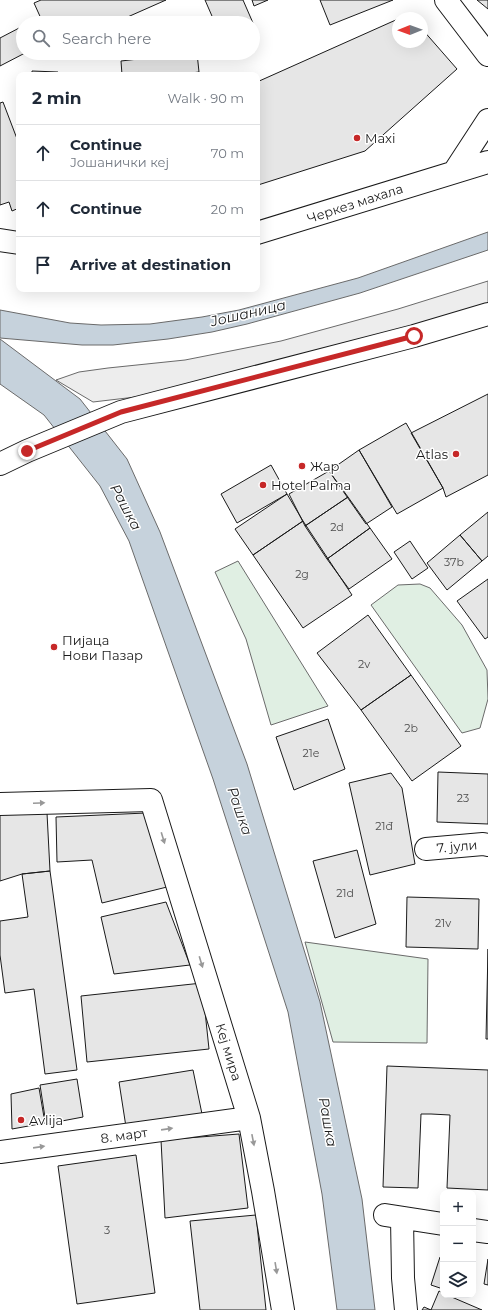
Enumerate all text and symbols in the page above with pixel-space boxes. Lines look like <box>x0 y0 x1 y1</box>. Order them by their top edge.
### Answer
north arrow <box>392 12 428 48</box>
search box <box>16 16 260 60</box>
icon: search <box>30 27 52 49</box>
text: Search here <box>62 29 151 48</box>
text: 2 min <box>32 88 82 108</box>
text: Walk · 90 m <box>168 90 244 106</box>
place label: Maxi <box>365 130 396 146</box>
marker: Maxi <box>352 133 362 143</box>
text: Continue <box>70 135 142 154</box>
icon: ahead <box>32 142 54 164</box>
text: 70 m <box>211 145 244 161</box>
text: Јошанички кеј <box>70 154 169 170</box>
street label: Черкез махала <box>305 180 405 226</box>
icon: ahead <box>32 198 54 220</box>
text: Continue <box>70 199 142 218</box>
text: 20 m <box>211 201 244 217</box>
icon: arrive <box>32 254 54 276</box>
text: Arrive at destination <box>70 255 231 274</box>
water label: Јошаница <box>207 296 288 331</box>
route start <box>405 327 423 345</box>
route end <box>18 442 36 460</box>
place label: Atlas <box>416 446 448 462</box>
marker: Atlas <box>451 449 461 459</box>
place label: Жар <box>310 458 340 474</box>
marker: Жар <box>297 461 307 471</box>
place label: Hotel Palma <box>271 477 351 493</box>
marker: Hotel Palma <box>258 480 268 490</box>
water label: Рашка <box>106 481 146 533</box>
house number: 2d <box>330 520 344 534</box>
house number: 37b <box>444 555 464 569</box>
house number: 2g <box>295 567 309 581</box>
place label: Пијаца Нови Пазар <box>62 632 143 663</box>
marker: Пијаца Нови Пазар <box>49 642 59 652</box>
house number: 2v <box>358 657 370 671</box>
house number: 2b <box>404 721 418 735</box>
house number: 21e <box>303 746 320 760</box>
water label: Рашка <box>223 784 257 838</box>
house number: 23 <box>457 791 469 805</box>
one-way arrow <box>33 800 46 806</box>
house number: 21đ <box>375 819 393 833</box>
one-way arrow <box>160 832 166 844</box>
street label: 7. јули <box>436 836 478 856</box>
house number: 21d <box>336 886 354 900</box>
house number: 21v <box>435 916 451 930</box>
one-way arrow <box>198 956 204 968</box>
street label: Кеј мира <box>213 1021 245 1083</box>
water label: Рашка <box>315 1096 341 1148</box>
place label: Avlija <box>29 1112 63 1128</box>
marker: Avlija <box>16 1115 26 1125</box>
street label: 8. март <box>99 1124 149 1146</box>
one-way arrow <box>161 1126 174 1132</box>
one-way arrow <box>250 1134 256 1147</box>
one-way arrow <box>33 1144 45 1150</box>
map controls <box>440 1190 476 1298</box>
button: + <box>440 1190 476 1226</box>
house number: 3 <box>104 1223 110 1237</box>
button: − <box>440 1226 476 1262</box>
one-way arrow <box>273 1262 279 1275</box>
button: layers <box>440 1262 476 1298</box>

